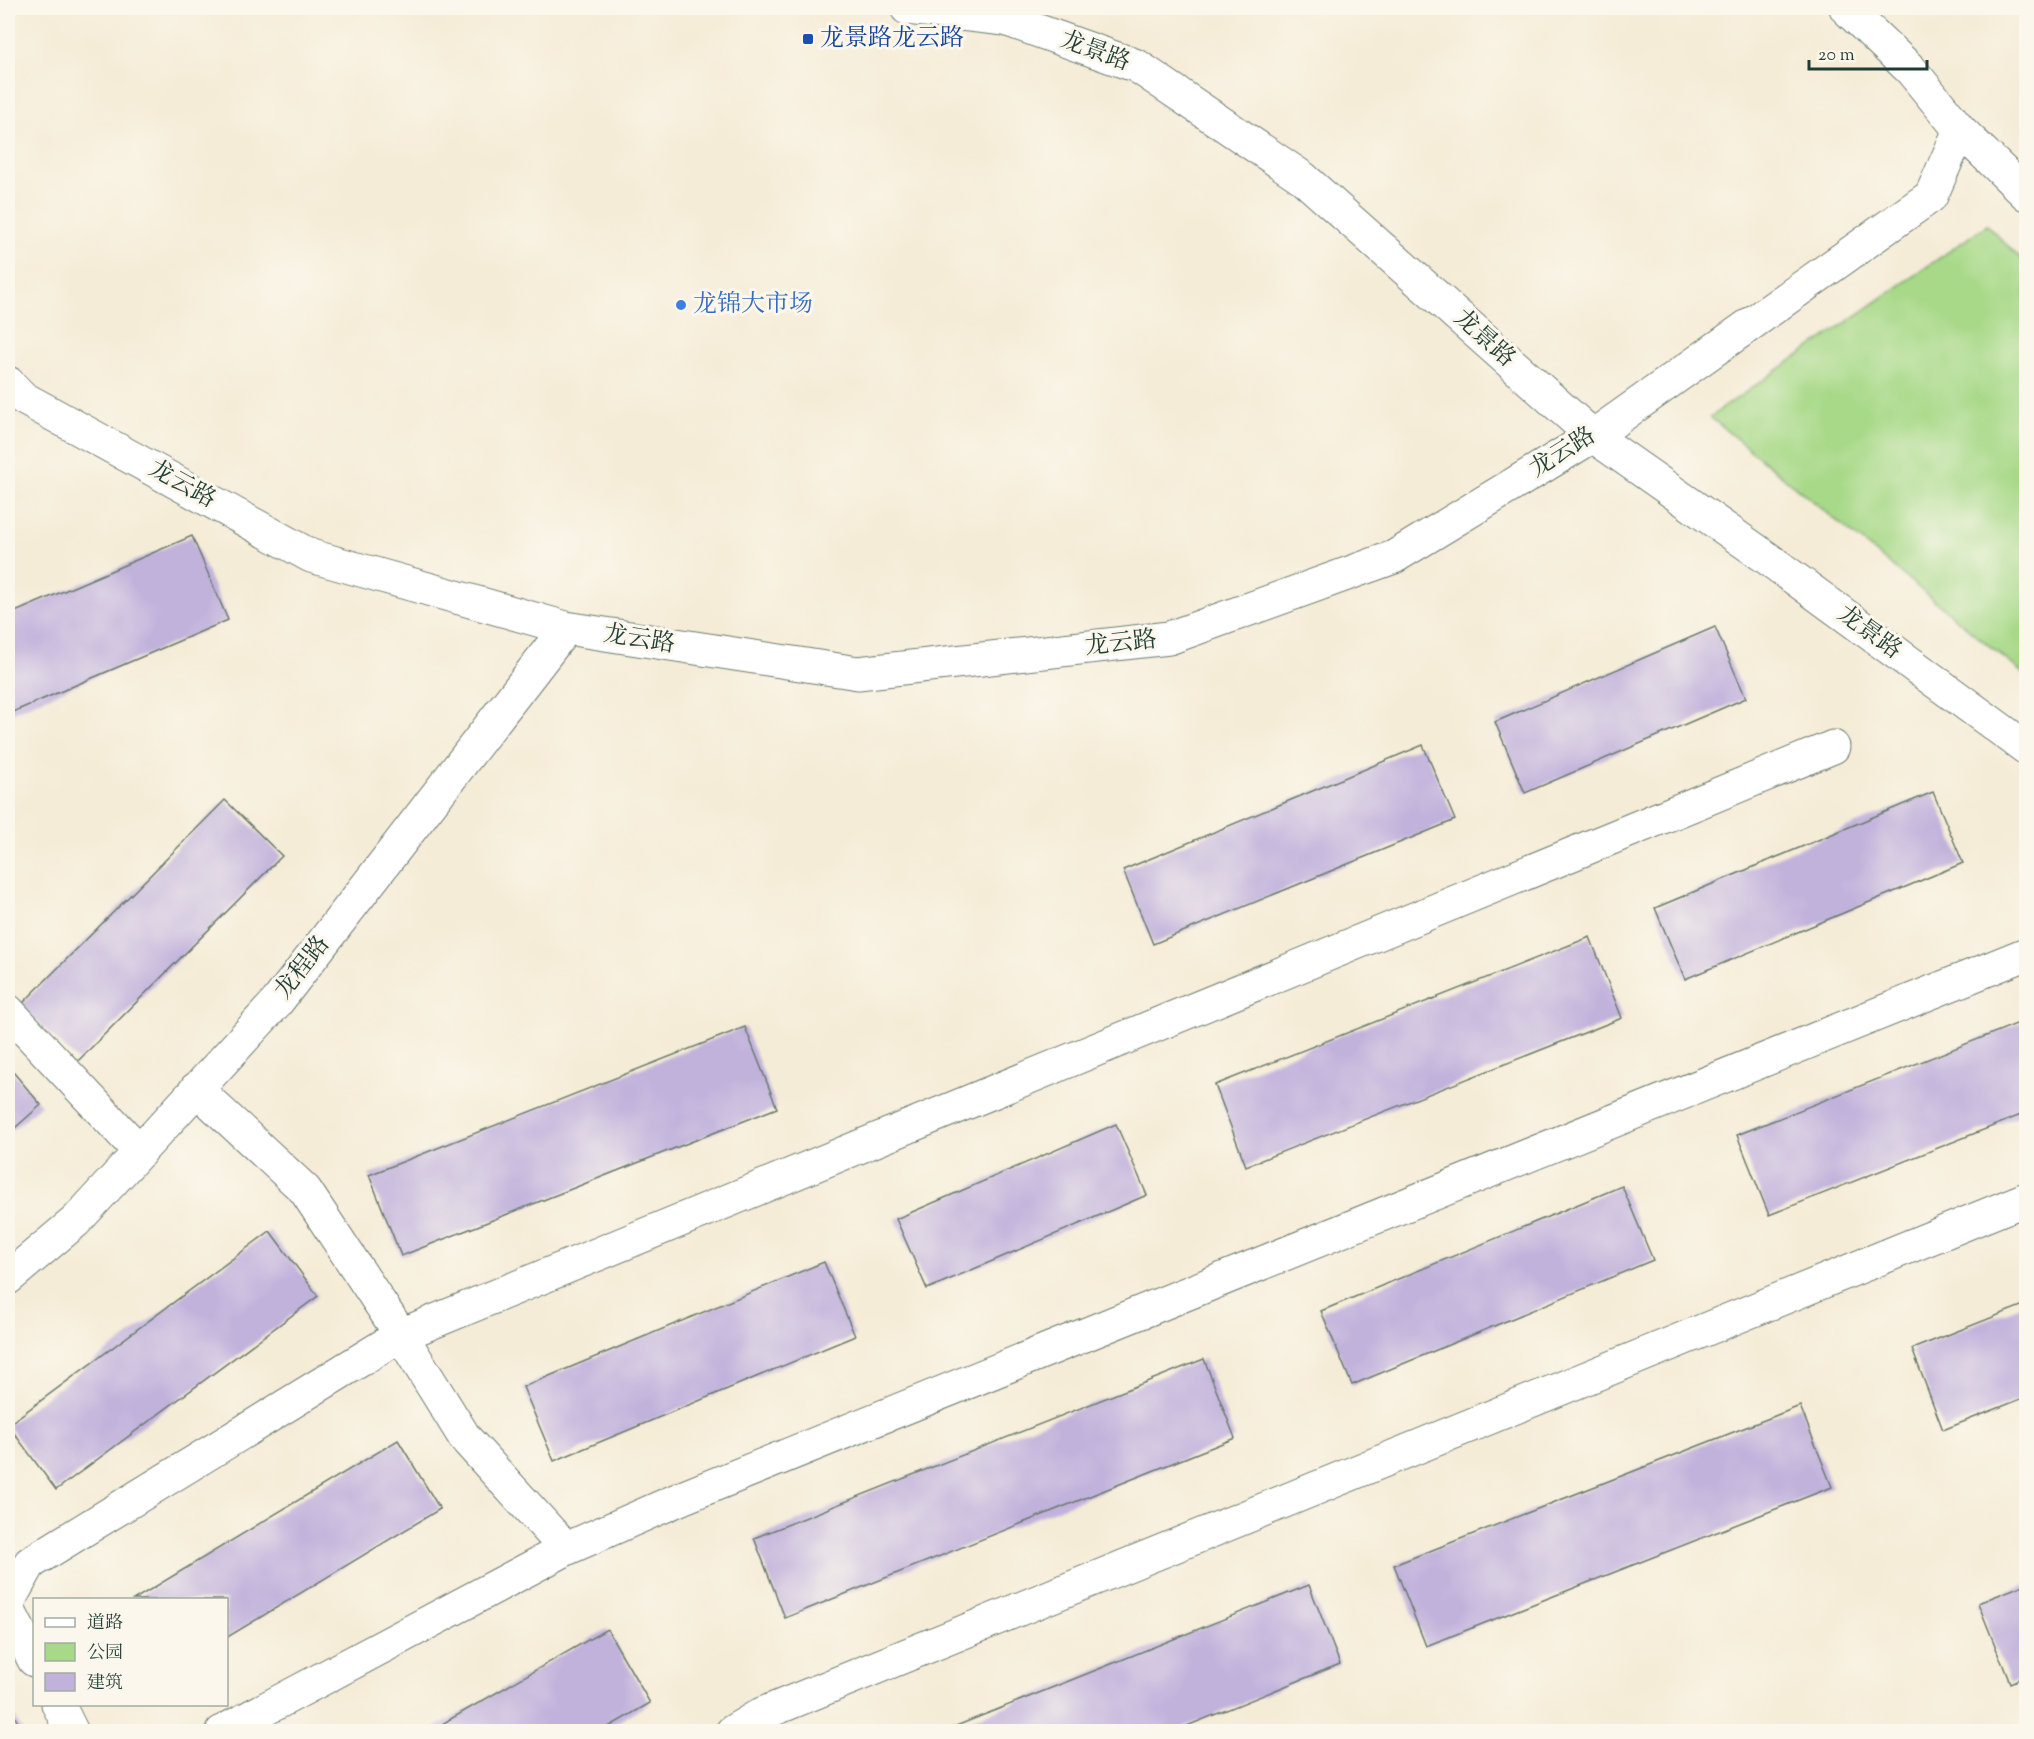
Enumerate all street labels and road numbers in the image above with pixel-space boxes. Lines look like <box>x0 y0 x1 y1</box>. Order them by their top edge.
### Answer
street label: 龙景路 <box>1055 24 1135 80</box>
street label: 龙景路 <box>1446 302 1522 376</box>
street label: 龙云路 <box>1523 420 1603 486</box>
street label: 龙云路 <box>142 453 222 517</box>
street label: 龙景路 <box>1830 598 1908 668</box>
street label: 龙云路 <box>601 618 677 662</box>
street label: 龙云路 <box>1083 623 1159 665</box>
street label: 龙程路 <box>267 929 339 1007</box>

